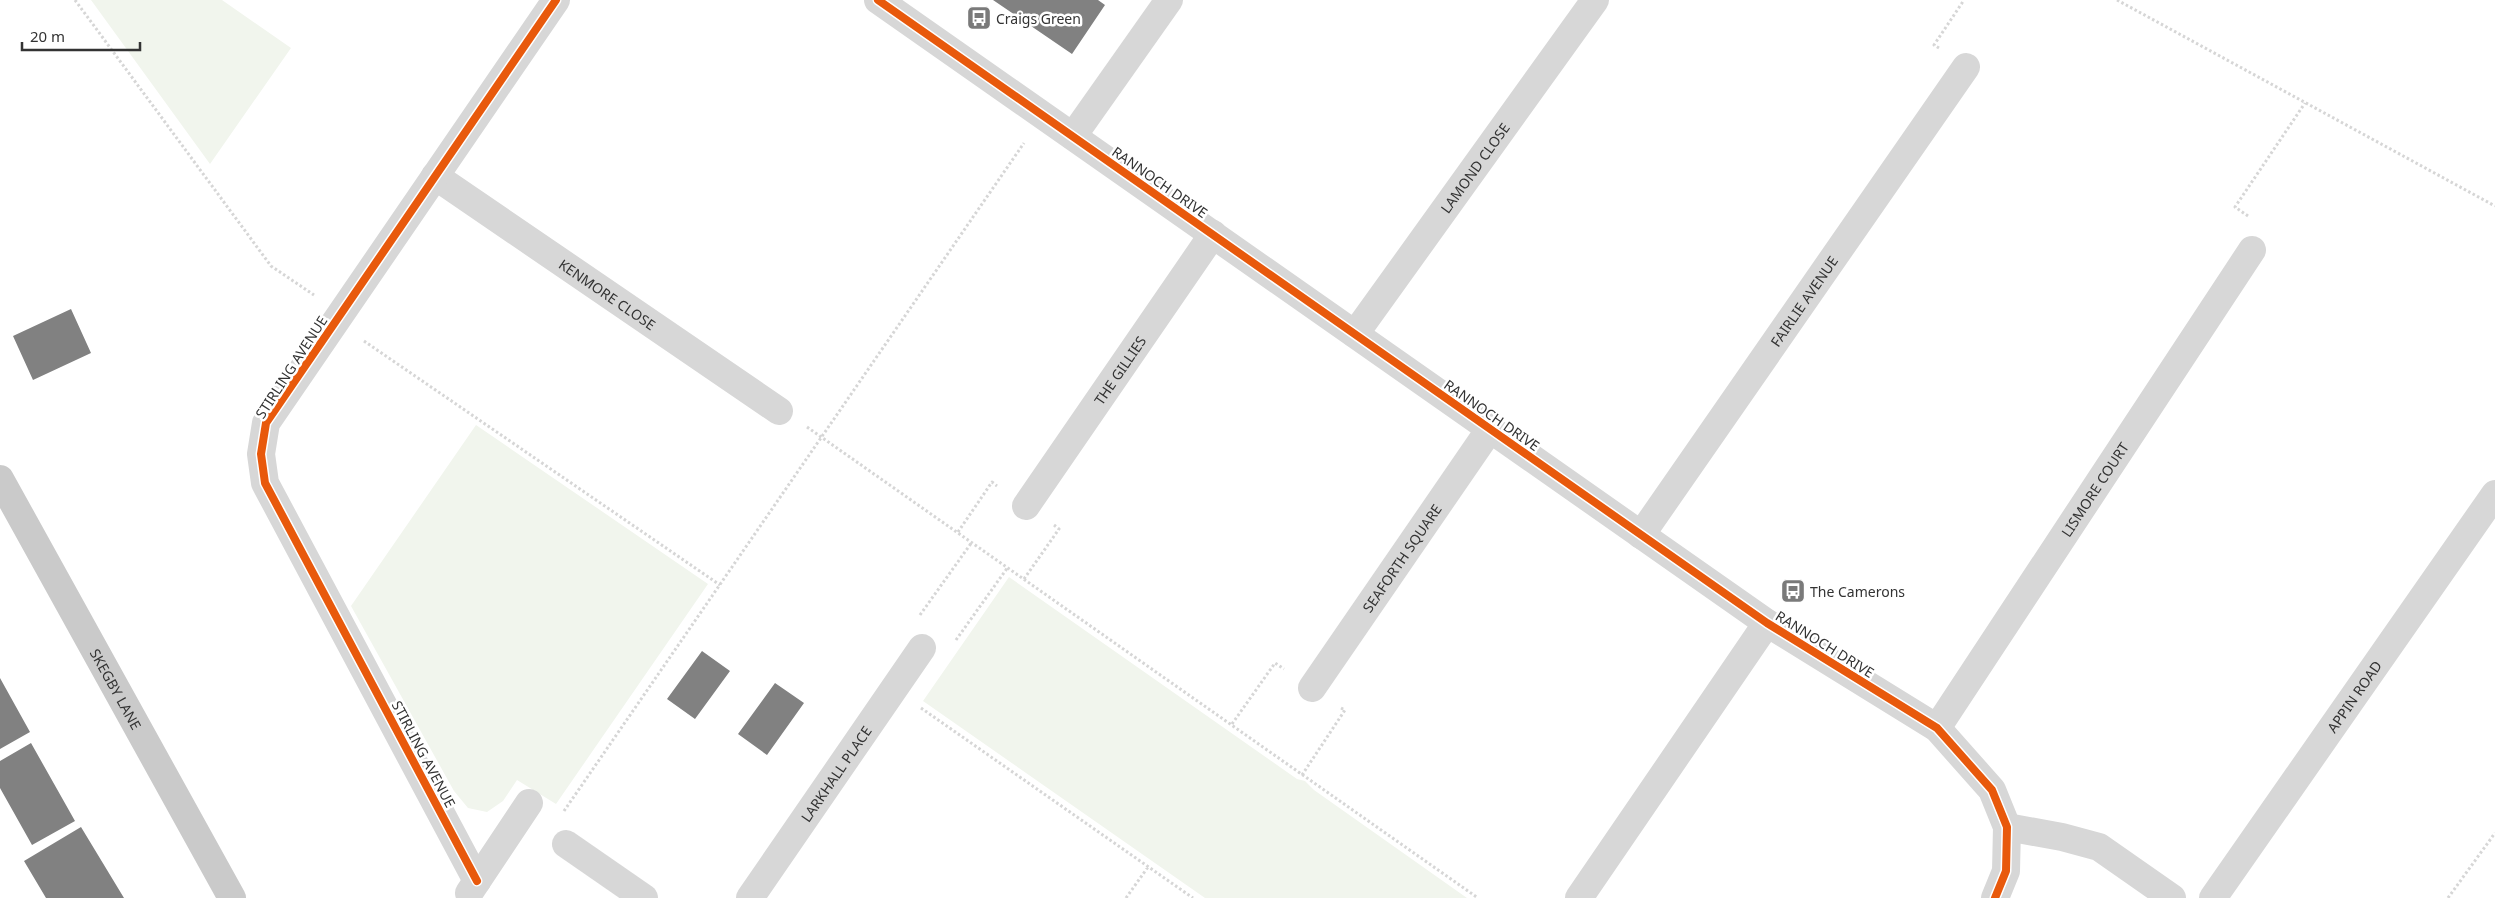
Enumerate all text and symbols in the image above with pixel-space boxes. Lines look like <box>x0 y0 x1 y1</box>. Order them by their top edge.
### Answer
bus stop icon: Craigs Green <box>966 5 992 31</box>
place label: Craigs Green <box>996 9 1081 28</box>
scale bar <box>22 20 140 52</box>
text: 20 m <box>30 26 65 46</box>
street label: LAMOND CLOSE <box>1436 119 1513 216</box>
street label: RANNOCH DRIVE <box>1108 142 1212 222</box>
street label: FAIRLIE AVENUE <box>1765 252 1842 350</box>
street label: KENMORE CLOSE <box>555 254 660 334</box>
street label: STIRLING AVENUE <box>251 312 331 422</box>
street label: THE GILLIES <box>1089 332 1150 408</box>
street label: RANNOCH DRIVE <box>1440 375 1544 455</box>
street label: LISMORE COURT <box>2056 438 2133 540</box>
street label: SEAFORTH SQUARE <box>1358 500 1445 616</box>
bus stop icon: The Camerons <box>1780 578 1806 604</box>
place label: The Camerons <box>1810 582 1905 601</box>
street label: RANNOCH DRIVE <box>1772 606 1878 682</box>
street label: SKEGBY LANE <box>86 645 146 733</box>
street label: APPIN ROAD <box>2322 657 2385 736</box>
street label: STIRLING AVENUE <box>388 697 460 811</box>
street label: LARKHALL PLACE <box>796 722 875 825</box>

